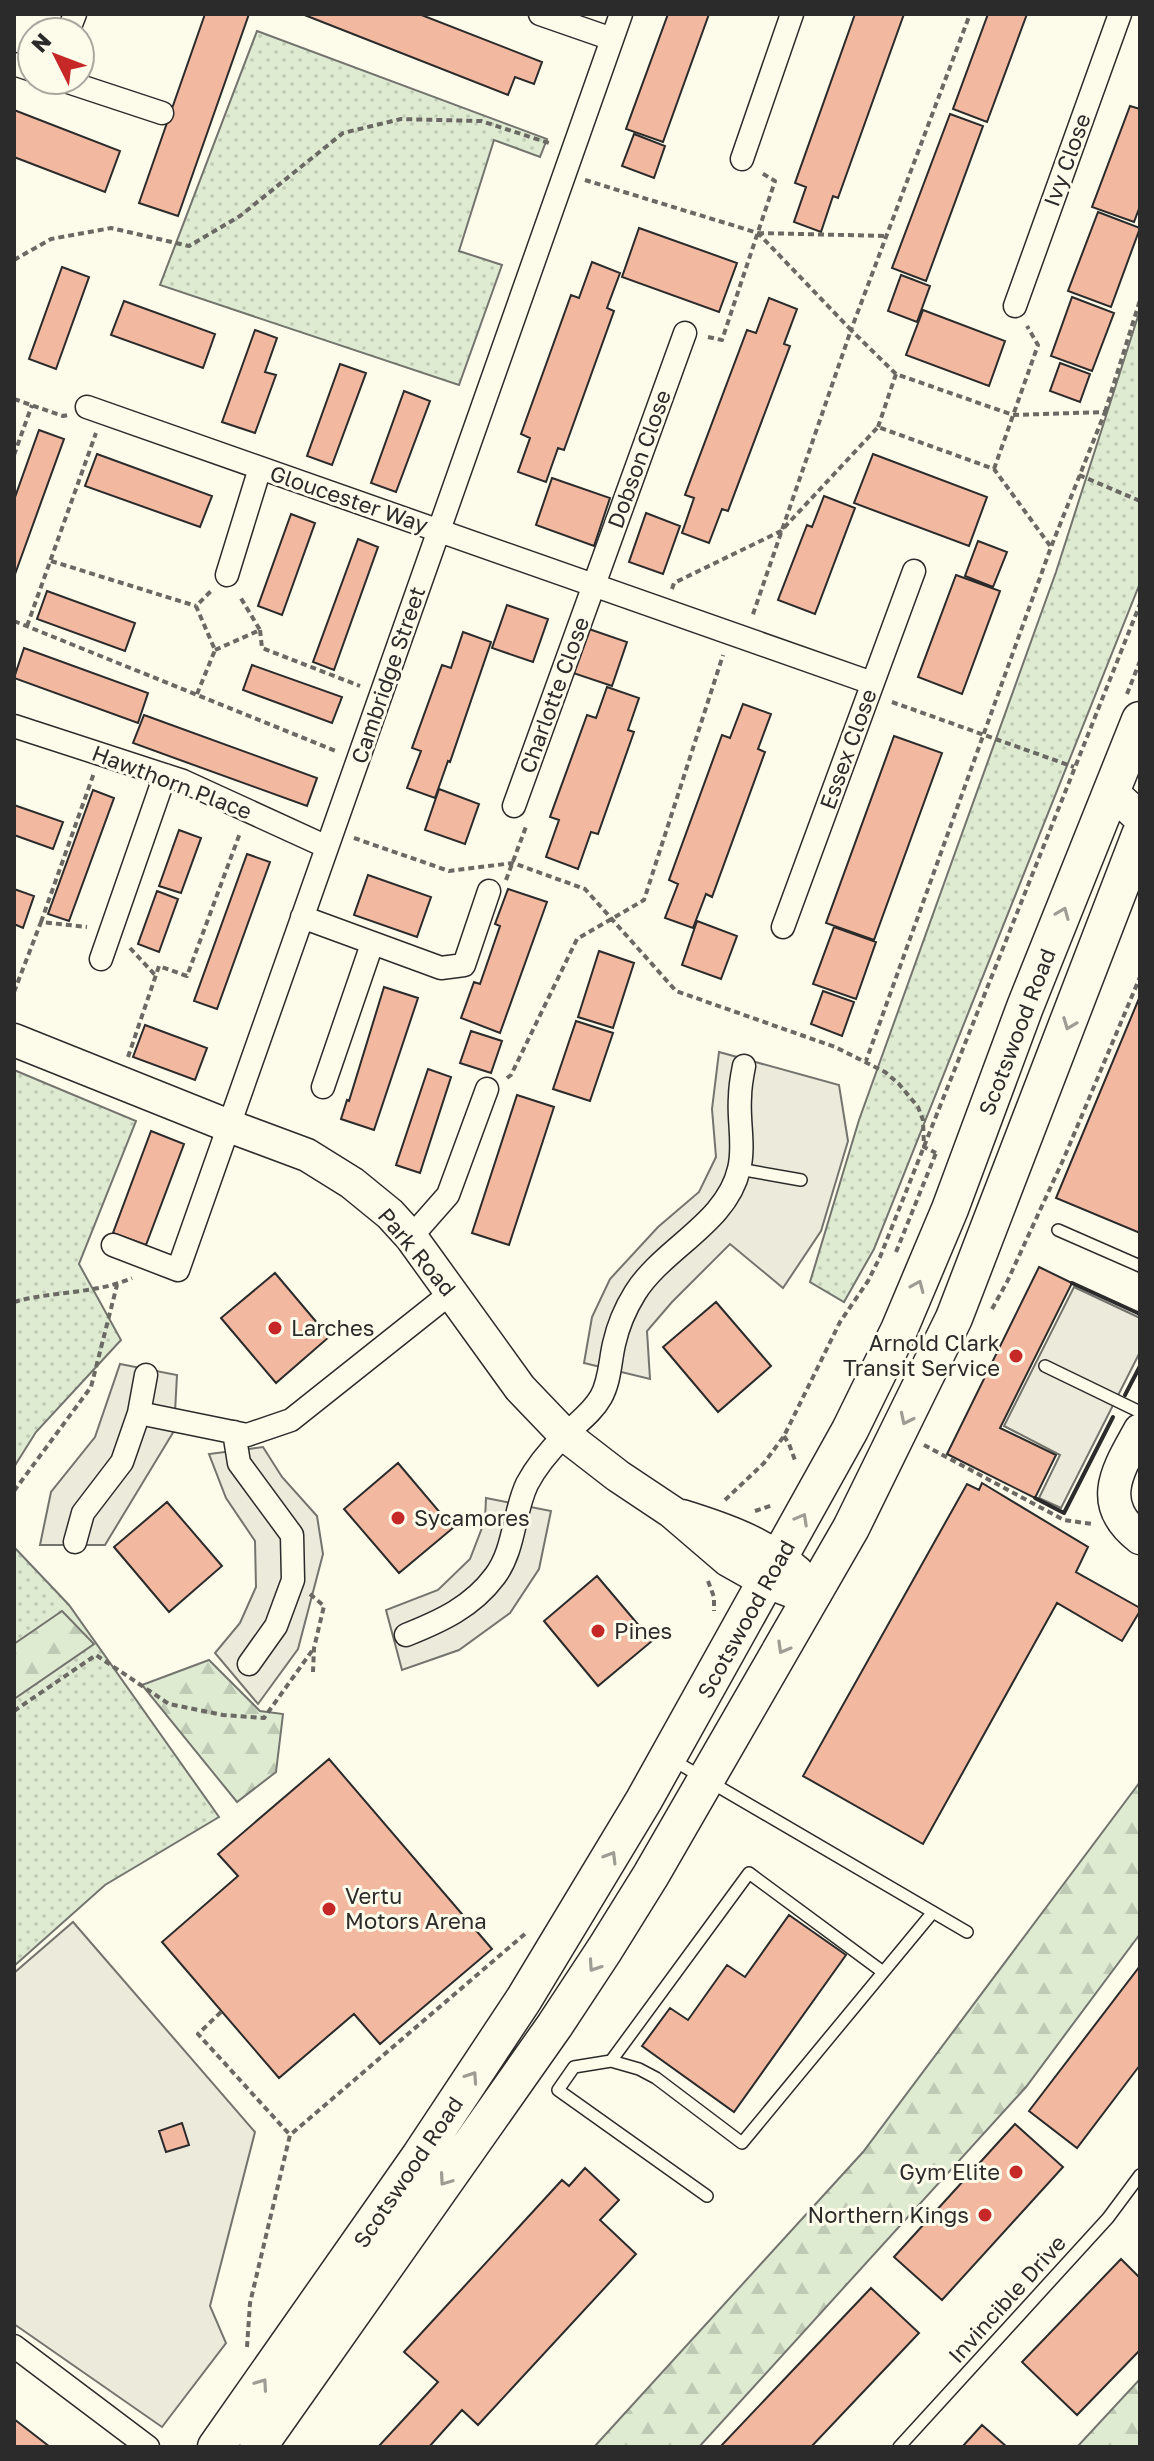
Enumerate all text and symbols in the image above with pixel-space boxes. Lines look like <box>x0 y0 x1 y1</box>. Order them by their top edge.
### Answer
north arrow <box>16 16 96 96</box>
text: N <box>25 27 56 58</box>
street label: Ivy Close <box>1037 110 1096 210</box>
street label: Dobson Close <box>601 386 676 532</box>
street label: Gloucester Way <box>267 459 432 538</box>
street label: Cambridge Street <box>345 583 430 767</box>
street label: Charlotte Close <box>513 613 594 777</box>
street label: Essex Close <box>813 685 882 813</box>
street label: Hawthorn Place <box>88 739 256 824</box>
one-way arrow <box>1053 907 1070 921</box>
street label: Scotswood Road <box>972 945 1061 1119</box>
one-way arrow <box>1062 1016 1079 1030</box>
street label: Park Road <box>373 1202 462 1301</box>
one-way arrow <box>908 1280 924 1294</box>
place label: Larches <box>291 1314 375 1341</box>
marker: Larches <box>266 1319 284 1337</box>
place label: Arnold Clark Transit Service <box>843 1329 1000 1381</box>
marker: Arnold Clark Transit Service <box>1007 1347 1025 1365</box>
one-way arrow <box>900 1411 916 1426</box>
place label: Sycamores <box>414 1504 530 1531</box>
marker: Sycamores <box>389 1509 407 1527</box>
one-way arrow <box>793 1512 808 1527</box>
street label: Scotswood Road <box>691 1535 800 1703</box>
place label: Pines <box>614 1617 672 1644</box>
marker: Pines <box>589 1622 607 1640</box>
one-way arrow <box>777 1639 793 1654</box>
one-way arrow <box>601 1851 616 1866</box>
place label: Vertu Motors Arena <box>345 1882 487 1934</box>
marker: Vertu Motors Arena <box>320 1900 338 1918</box>
one-way arrow <box>588 1958 603 1972</box>
one-way arrow <box>463 2072 478 2086</box>
street label: Scotswood Road <box>347 2091 468 2253</box>
place label: Gym Elite <box>899 2158 1000 2185</box>
marker: Gym Elite <box>1007 2163 1025 2181</box>
one-way arrow <box>440 2171 455 2185</box>
place label: Northern Kings <box>808 2201 969 2228</box>
marker: Northern Kings <box>976 2206 994 2224</box>
street label: Invincible Drive <box>942 2229 1071 2368</box>
one-way arrow <box>252 2378 266 2392</box>

